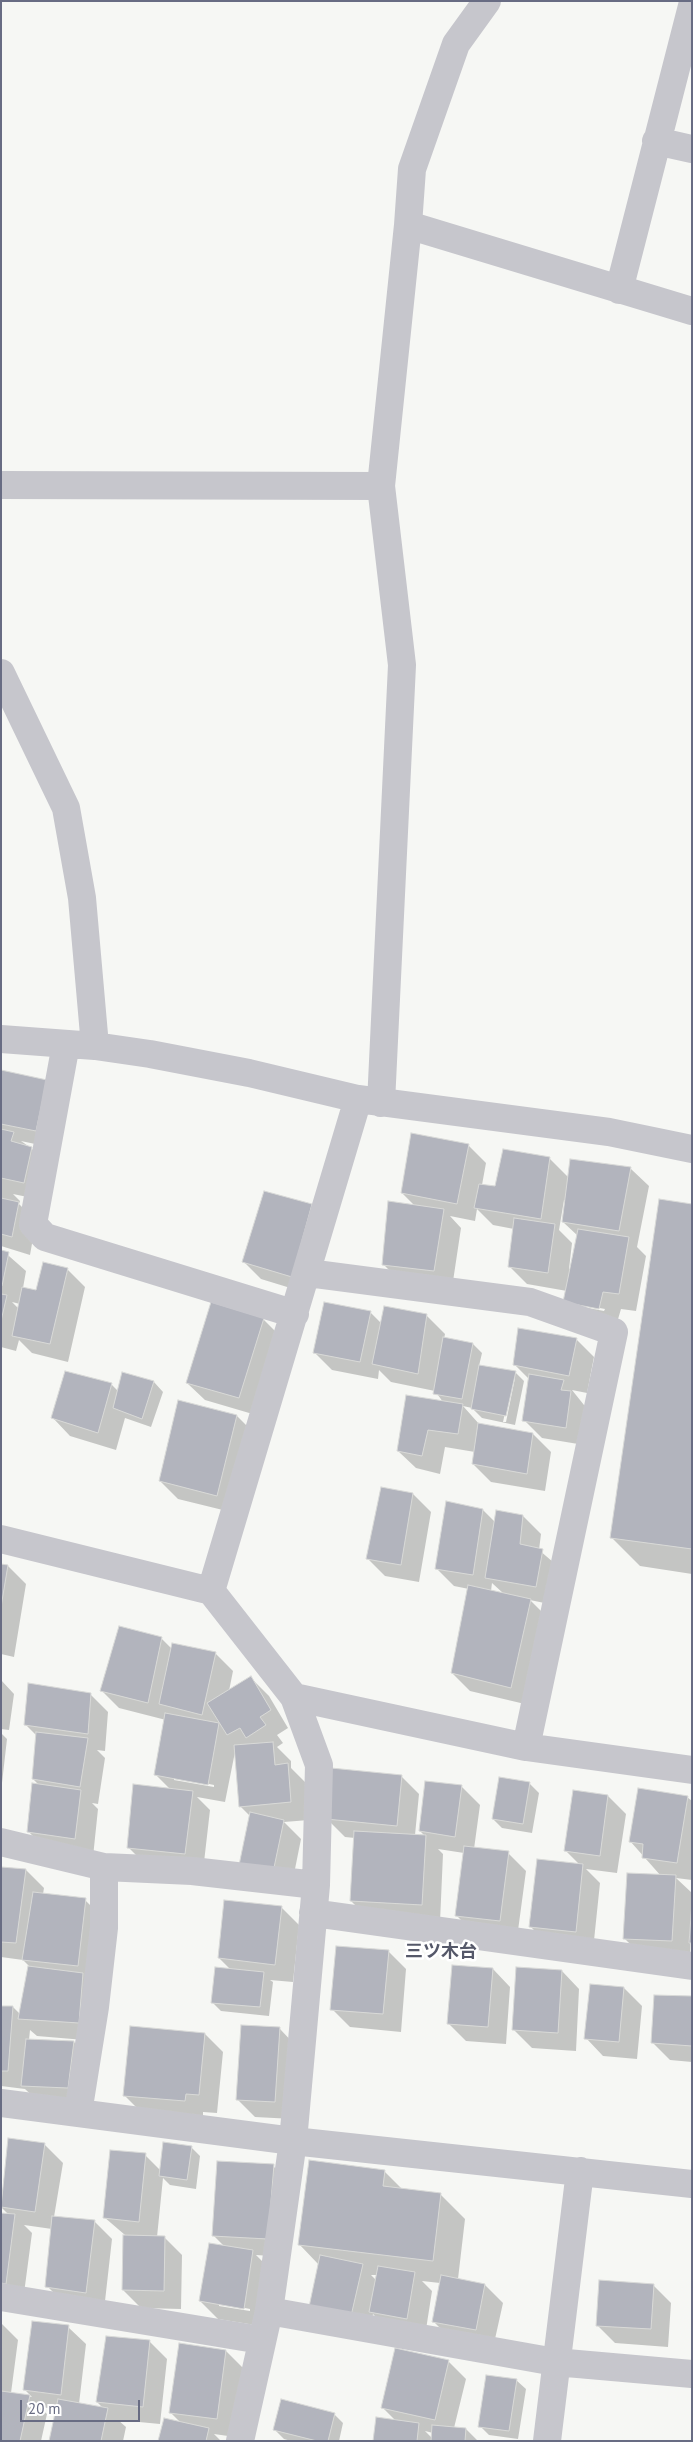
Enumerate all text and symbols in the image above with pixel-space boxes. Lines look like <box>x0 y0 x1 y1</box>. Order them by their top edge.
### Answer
district label: 三ツ木台 <box>405 1941 477 1963</box>
scale bar <box>22 2390 142 2422</box>
text: 20 m <box>28 2399 61 2418</box>

